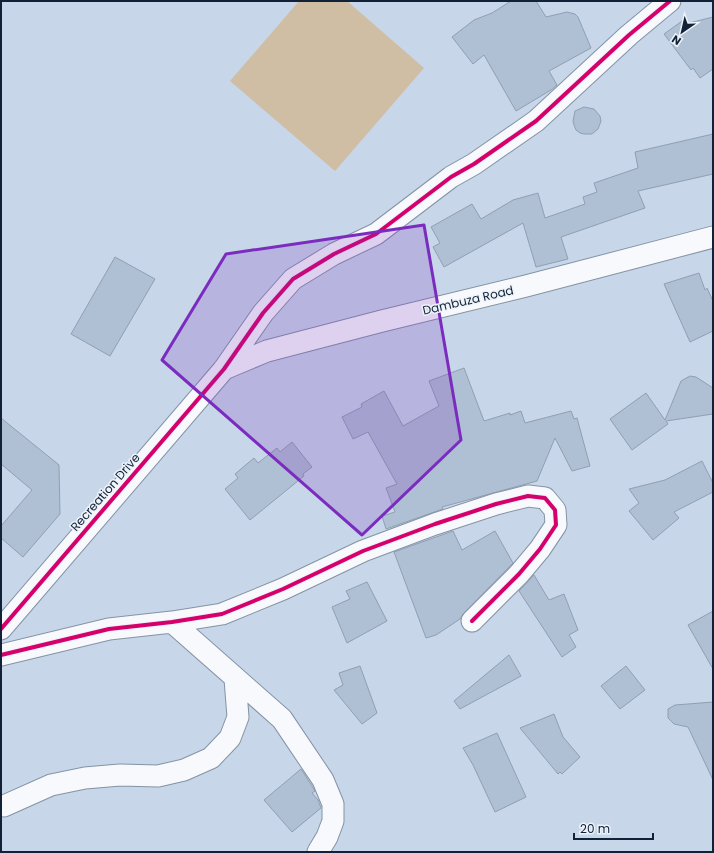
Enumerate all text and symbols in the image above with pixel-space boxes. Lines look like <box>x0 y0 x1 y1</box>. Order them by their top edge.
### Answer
north arrow <box>662 12 702 52</box>
text: N <box>669 31 684 49</box>
street label: Dambuza Road <box>421 281 515 319</box>
street label: Recreation Drive <box>66 449 144 535</box>
scale bar <box>574 815 653 841</box>
text: 20 m <box>580 820 610 837</box>

